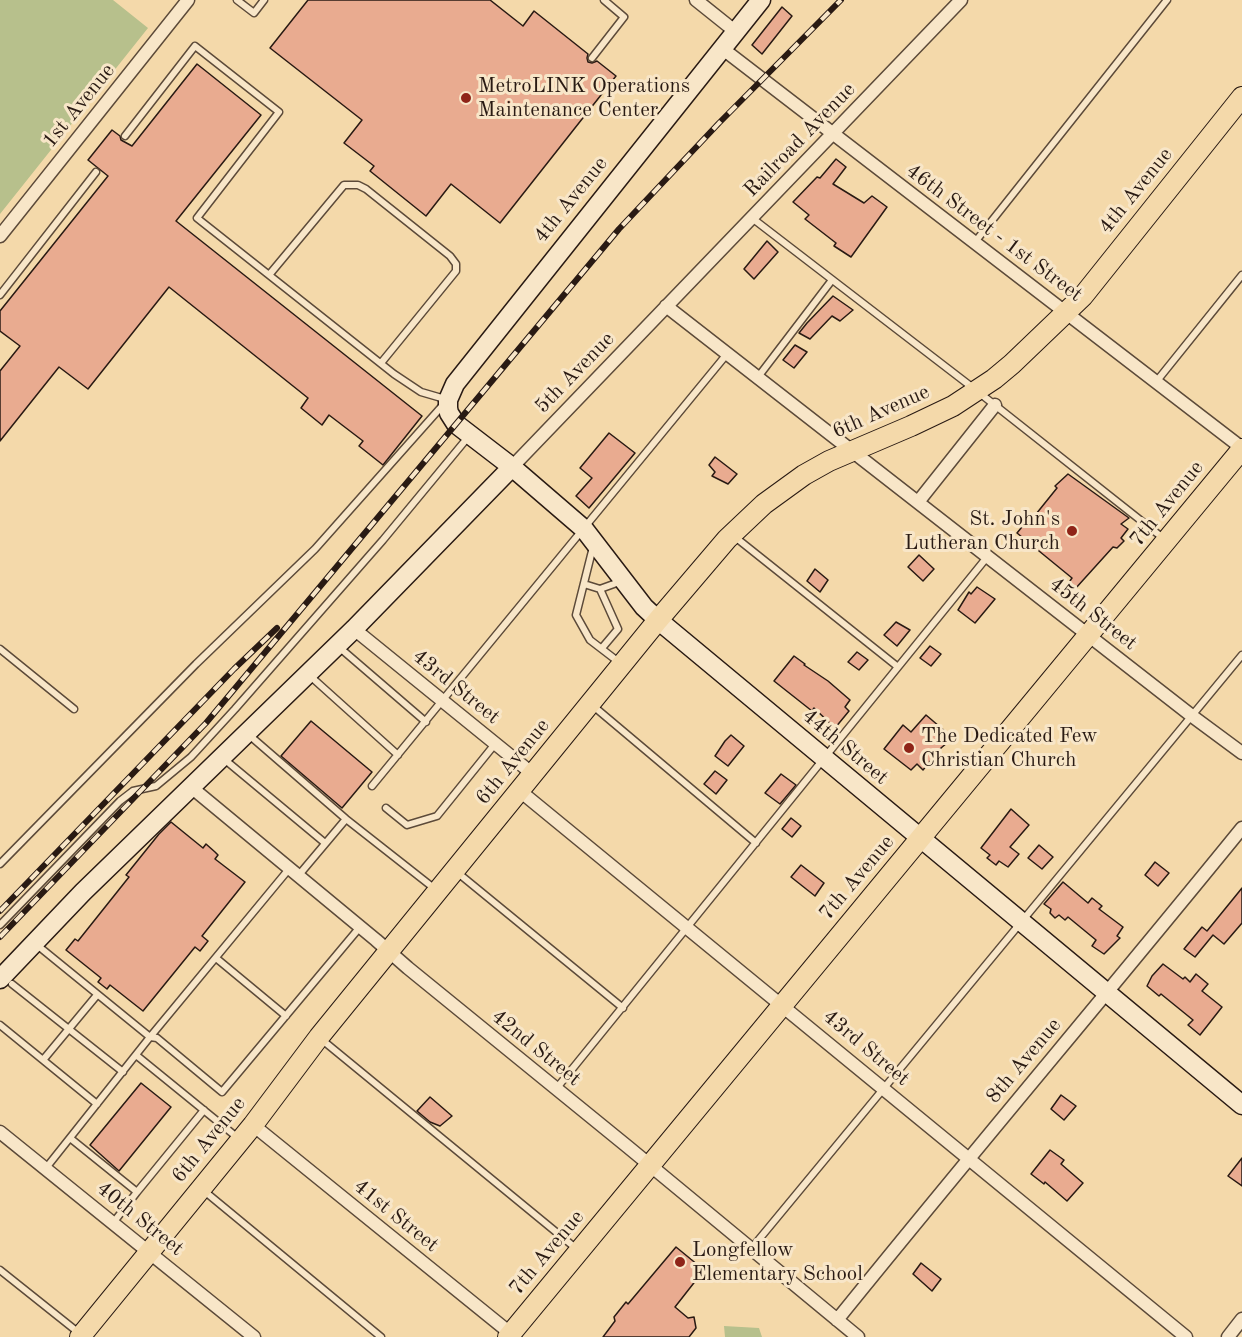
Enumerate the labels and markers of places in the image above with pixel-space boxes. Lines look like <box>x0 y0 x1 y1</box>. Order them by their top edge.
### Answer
place label: MetroLINK Operations Maintenance Center <box>478 73 690 123</box>
marker: MetroLINK Operations Maintenance Center <box>459 91 473 105</box>
place label: St. John's Lutheran Church <box>904 506 1060 556</box>
marker: St. John's Lutheran Church <box>1065 524 1079 538</box>
place label: The Dedicated Few Christian Church <box>921 723 1098 773</box>
marker: The Dedicated Few Christian Church <box>902 741 916 755</box>
place label: Longfellow Elementary School <box>692 1237 863 1287</box>
marker: Longfellow Elementary School <box>673 1255 687 1269</box>

